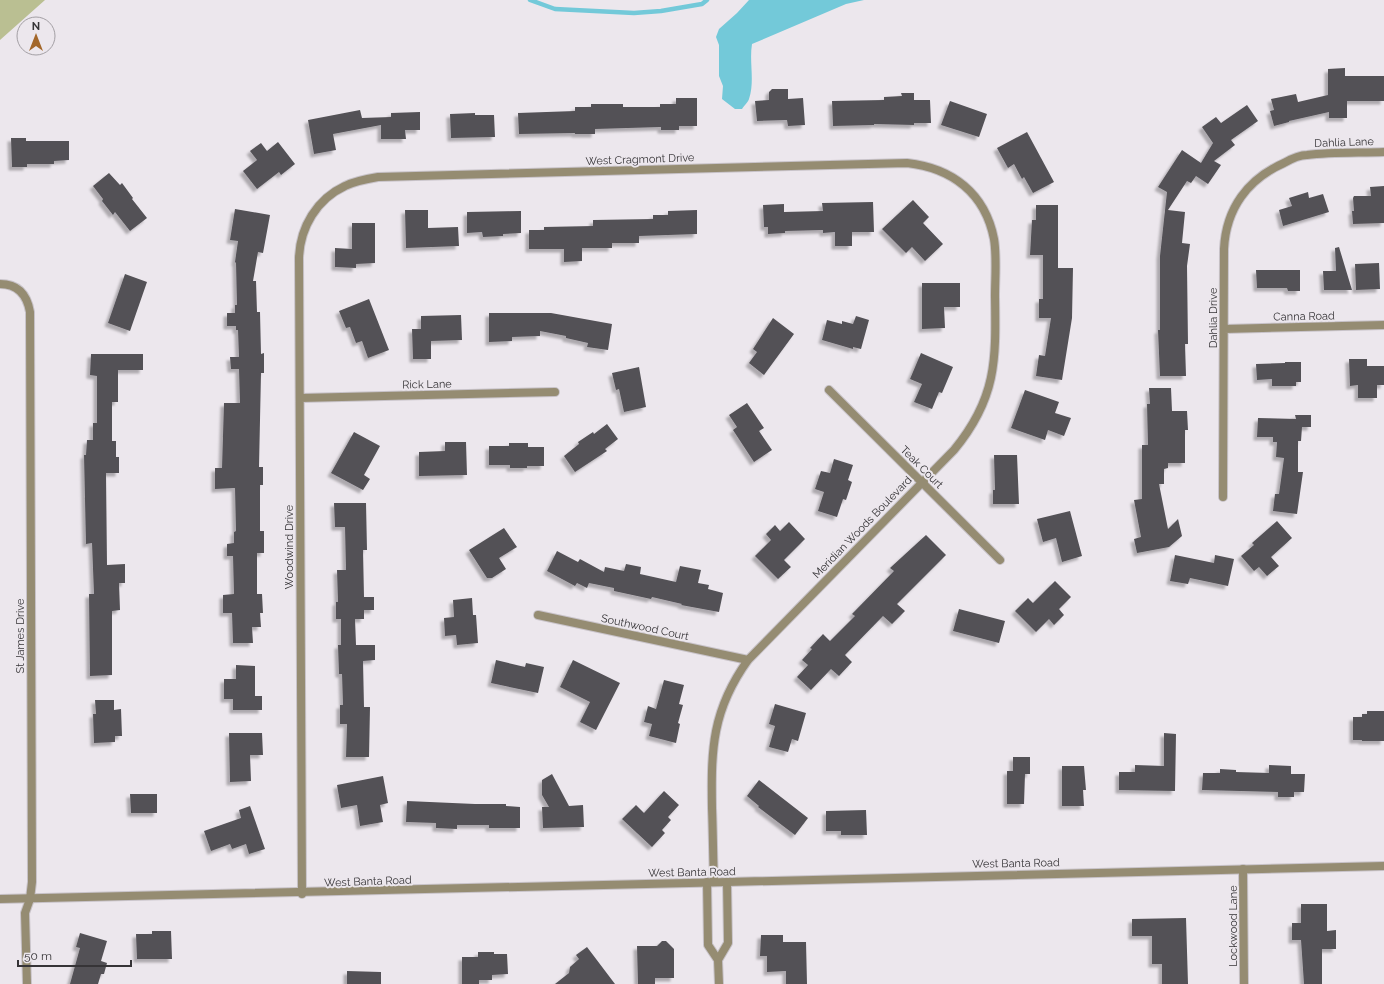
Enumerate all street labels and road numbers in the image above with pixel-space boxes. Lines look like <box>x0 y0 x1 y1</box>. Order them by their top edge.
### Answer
street label: Dahlia Lane <box>1314 135 1375 150</box>
street label: West Cragmont Drive <box>585 151 695 168</box>
street label: Dahlia Drive <box>1207 287 1220 348</box>
street label: Canna Road <box>1273 309 1335 324</box>
street label: Rick Lane <box>402 378 452 391</box>
street label: Teak Court <box>898 443 946 492</box>
street label: Meridian Woods Boulevard <box>810 473 915 581</box>
street label: Woodwind Drive <box>283 504 296 589</box>
street label: St James Drive <box>14 598 27 673</box>
street label: Southwood Court <box>600 612 690 643</box>
street label: West Banta Road <box>972 856 1060 871</box>
street label: West Banta Road <box>648 865 736 880</box>
street label: West Banta Road <box>324 873 412 890</box>
street label: Lockwood Lane <box>1227 885 1240 967</box>

